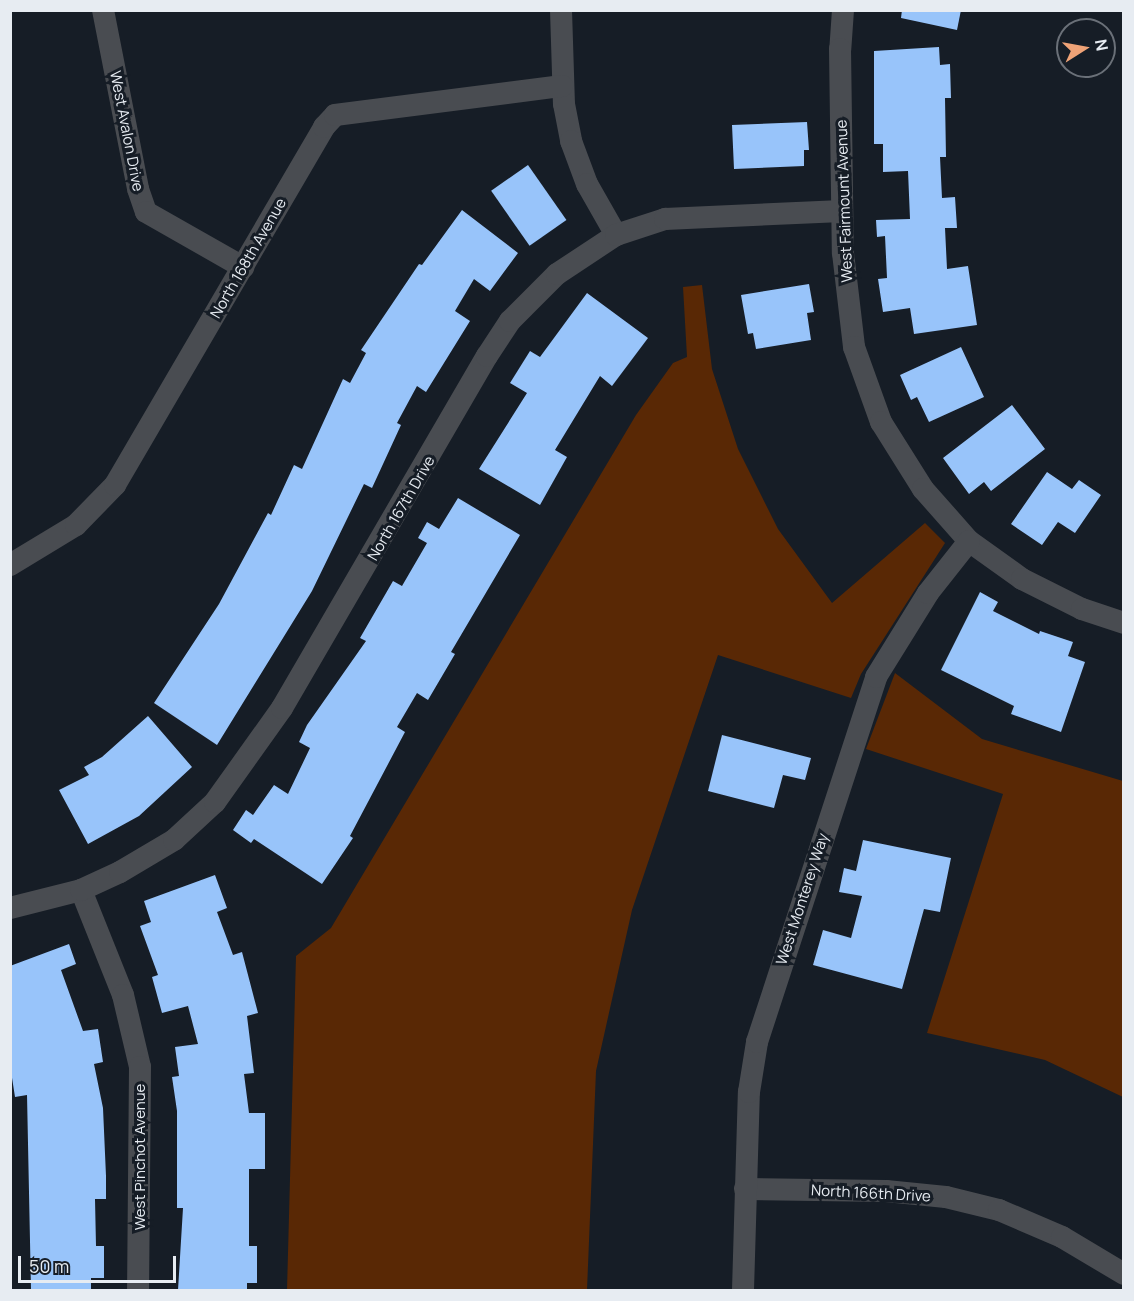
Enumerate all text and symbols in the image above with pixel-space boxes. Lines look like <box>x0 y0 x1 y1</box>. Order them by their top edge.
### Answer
north arrow <box>1056 18 1116 78</box>
text: N <box>1090 37 1114 53</box>
street label: West Avalon Drive <box>106 69 148 193</box>
street label: West Fairmount Avenue <box>832 119 856 283</box>
street label: North 168th Avenue <box>206 195 290 321</box>
street label: North 167th Drive <box>364 452 438 564</box>
street label: West Monterey Way <box>772 831 832 967</box>
street label: West Pinchot Avenue <box>131 1084 149 1230</box>
street label: North 166th Drive <box>811 1181 931 1205</box>
scale bar <box>21 1244 178 1282</box>
text: 50 m <box>29 1254 69 1278</box>

